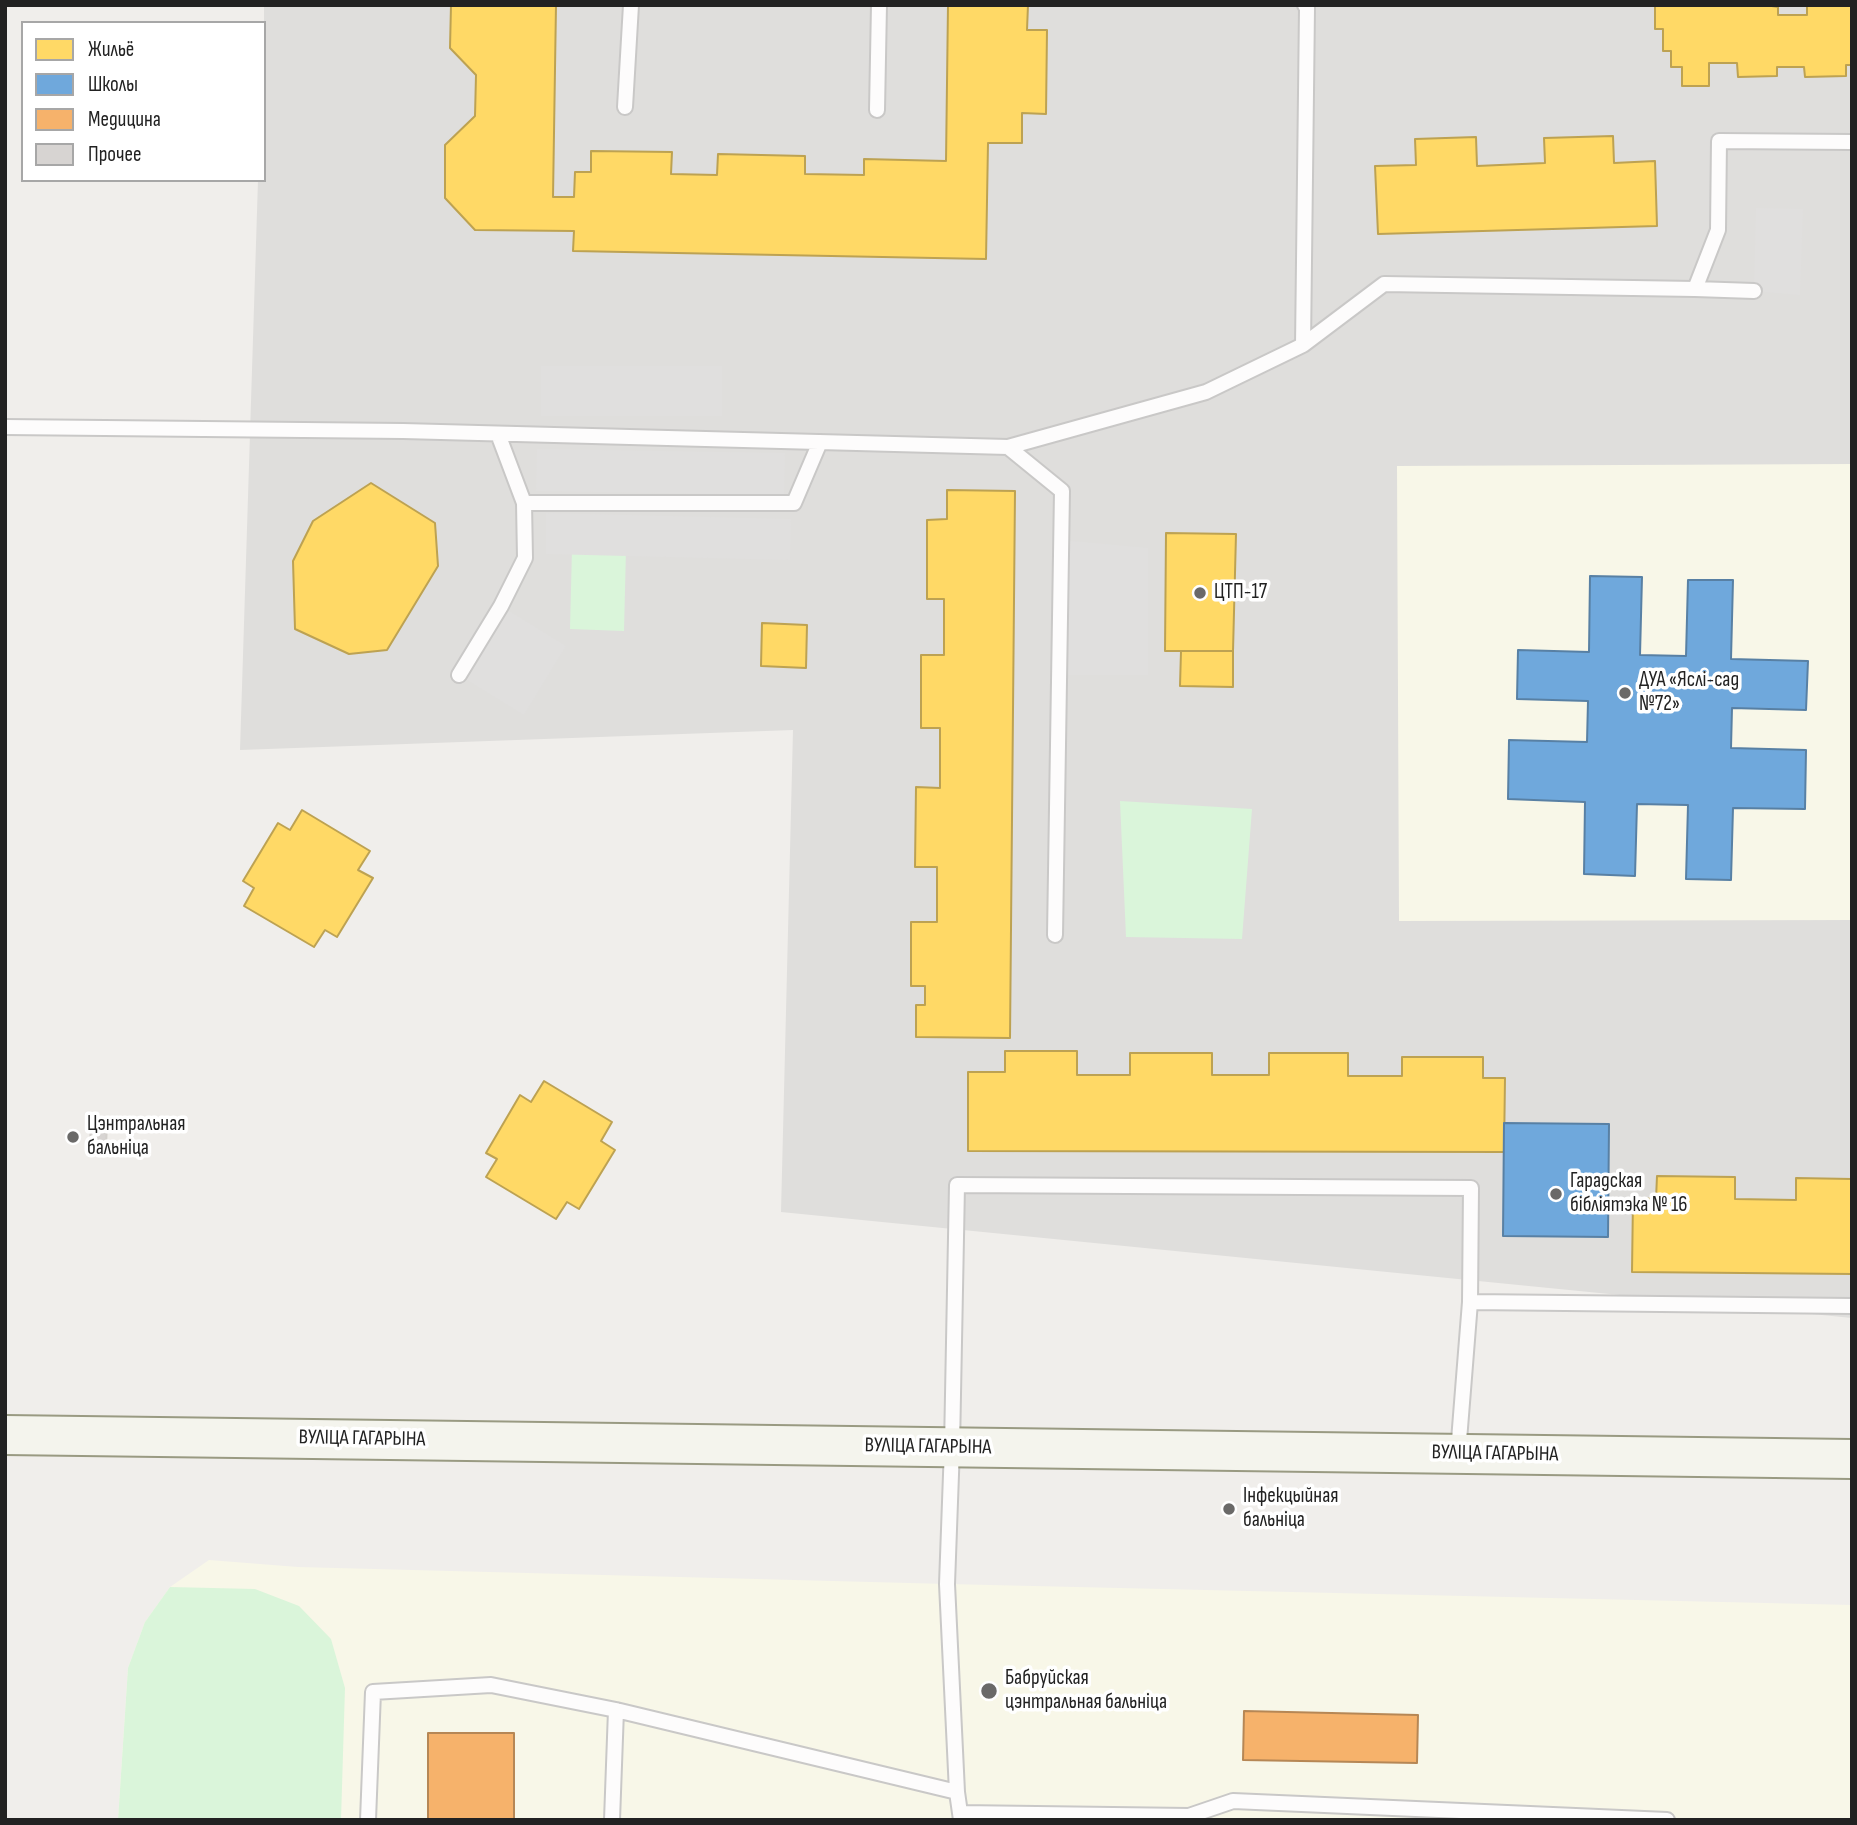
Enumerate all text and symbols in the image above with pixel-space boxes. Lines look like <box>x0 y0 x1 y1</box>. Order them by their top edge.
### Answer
legend <box>21 21 266 182</box>
text: Жильё <box>88 37 134 62</box>
text: Школы <box>88 72 138 97</box>
text: Медицина <box>88 107 161 132</box>
text: Прочее <box>88 142 141 167</box>
place label: ЦТП-17 <box>1214 580 1267 606</box>
marker: ЦТП-17 <box>1192 585 1208 601</box>
place label: ДУА «Яслі-сад №72» <box>1639 668 1739 718</box>
marker: ДУА «Яслі-сад №72» <box>1617 685 1633 701</box>
place label: Цэнтральная бальніца <box>87 1112 185 1162</box>
marker: Цэнтральная бальніца <box>65 1129 81 1145</box>
place label: Гарадская бібліятэка № 16 <box>1570 1169 1687 1219</box>
marker: Гарадская бібліятэка № 16 <box>1548 1186 1564 1202</box>
street label: ВУЛІЦА ГАГАРЫНА <box>298 1425 426 1453</box>
street label: ВУЛІЦА ГАГАРЫНА <box>864 1433 992 1461</box>
street label: ВУЛІЦА ГАГАРЫНА <box>1431 1440 1559 1468</box>
place label: Інфекцыйная бальніца <box>1243 1484 1338 1534</box>
marker: Інфекцыйная бальніца <box>1221 1501 1237 1517</box>
place label: Бабруйская цэнтральная бальніца <box>1005 1666 1167 1716</box>
marker: Бабруйская цэнтральная бальніца <box>979 1681 999 1701</box>

